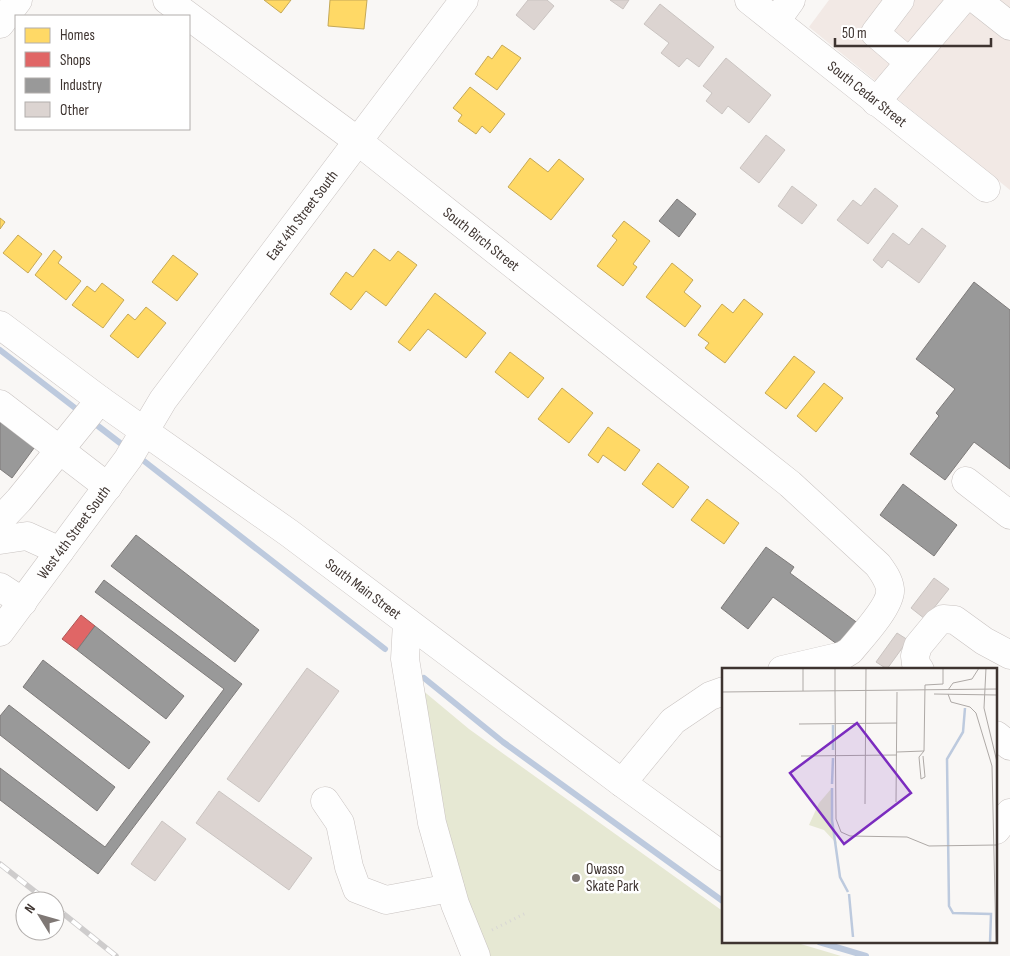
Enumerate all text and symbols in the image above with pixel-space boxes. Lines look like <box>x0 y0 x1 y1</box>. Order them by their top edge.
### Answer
legend <box>15 15 190 130</box>
scale bar <box>835 15 991 47</box>
text: 50 m <box>842 24 867 43</box>
text: Homes <box>60 26 95 45</box>
text: Shops <box>60 51 91 70</box>
street label: South Cedar Street <box>824 57 911 131</box>
text: Industry <box>60 76 102 95</box>
text: Other <box>60 101 89 120</box>
street label: East 4th Street South <box>262 166 342 264</box>
street label: South Birch Street <box>439 203 524 276</box>
street label: West 4th Street South <box>33 482 115 583</box>
street label: South Main Street <box>321 554 405 624</box>
inset map <box>722 668 998 944</box>
place label: Owasso Skate Park <box>586 860 639 896</box>
marker: Owasso Skate Park <box>570 872 582 884</box>
north arrow <box>15 891 65 941</box>
text: N <box>21 900 39 917</box>

